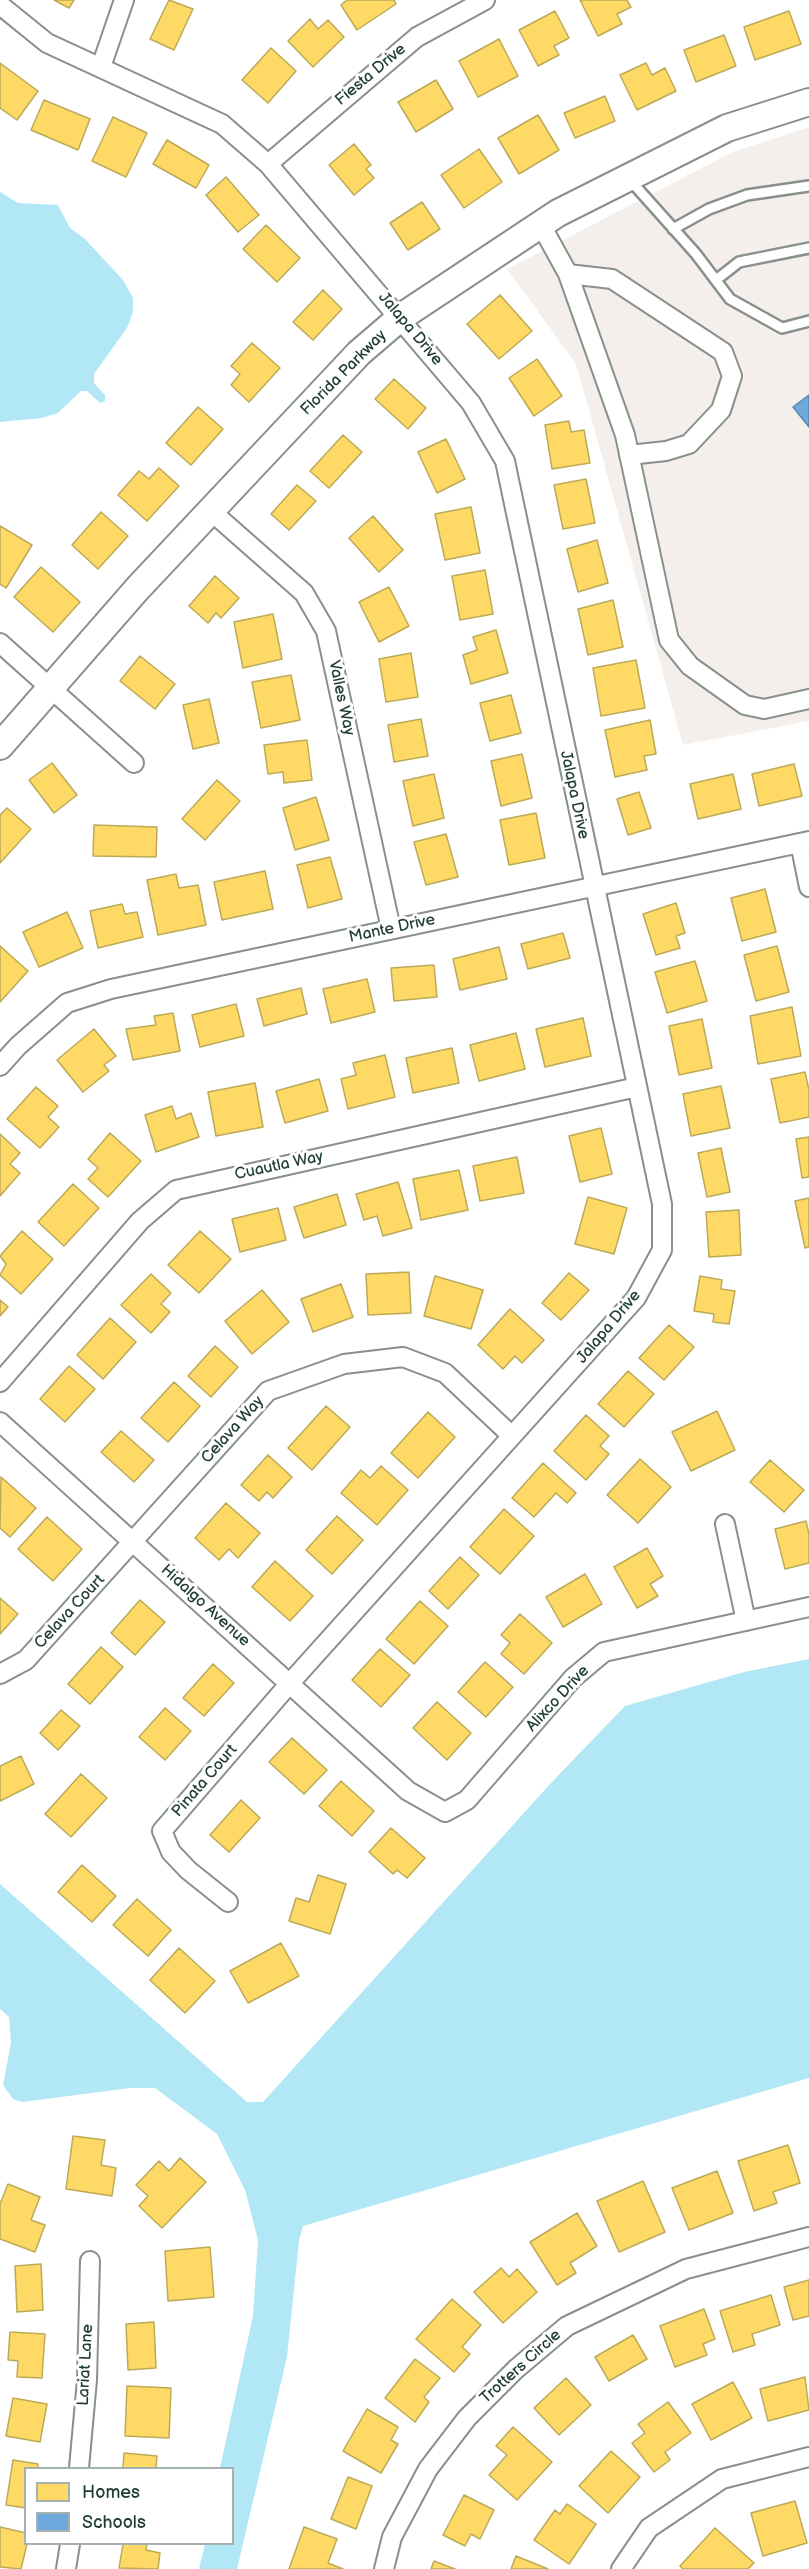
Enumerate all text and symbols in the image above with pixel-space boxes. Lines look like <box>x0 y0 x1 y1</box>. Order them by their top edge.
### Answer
street label: Fiesta Drive <box>332 40 410 110</box>
street label: Jalapa Drive <box>374 288 446 370</box>
street label: Florida Parkway <box>297 326 391 420</box>
street label: Valles Way <box>324 659 358 737</box>
street label: Jalapa Drive <box>555 749 593 841</box>
street label: Mante Drive <box>347 910 437 948</box>
street label: Cuautla Way <box>233 1147 325 1185</box>
street label: Jalapa Drive <box>573 1286 645 1368</box>
street label: Celava Way <box>198 1392 268 1468</box>
street label: Hidalgo Avenue <box>156 1561 254 1651</box>
street label: Celava Court <box>31 1571 109 1653</box>
street label: Alixco Drive <box>522 1662 594 1736</box>
street label: Pinata Court <box>168 1741 242 1821</box>
street label: Lariat Lane <box>74 2324 98 2406</box>
street label: Trotters Circle <box>477 2326 565 2408</box>
legend <box>24 2467 234 2545</box>
text: Homes <box>82 2482 140 2503</box>
text: Schools <box>82 2512 146 2533</box>

